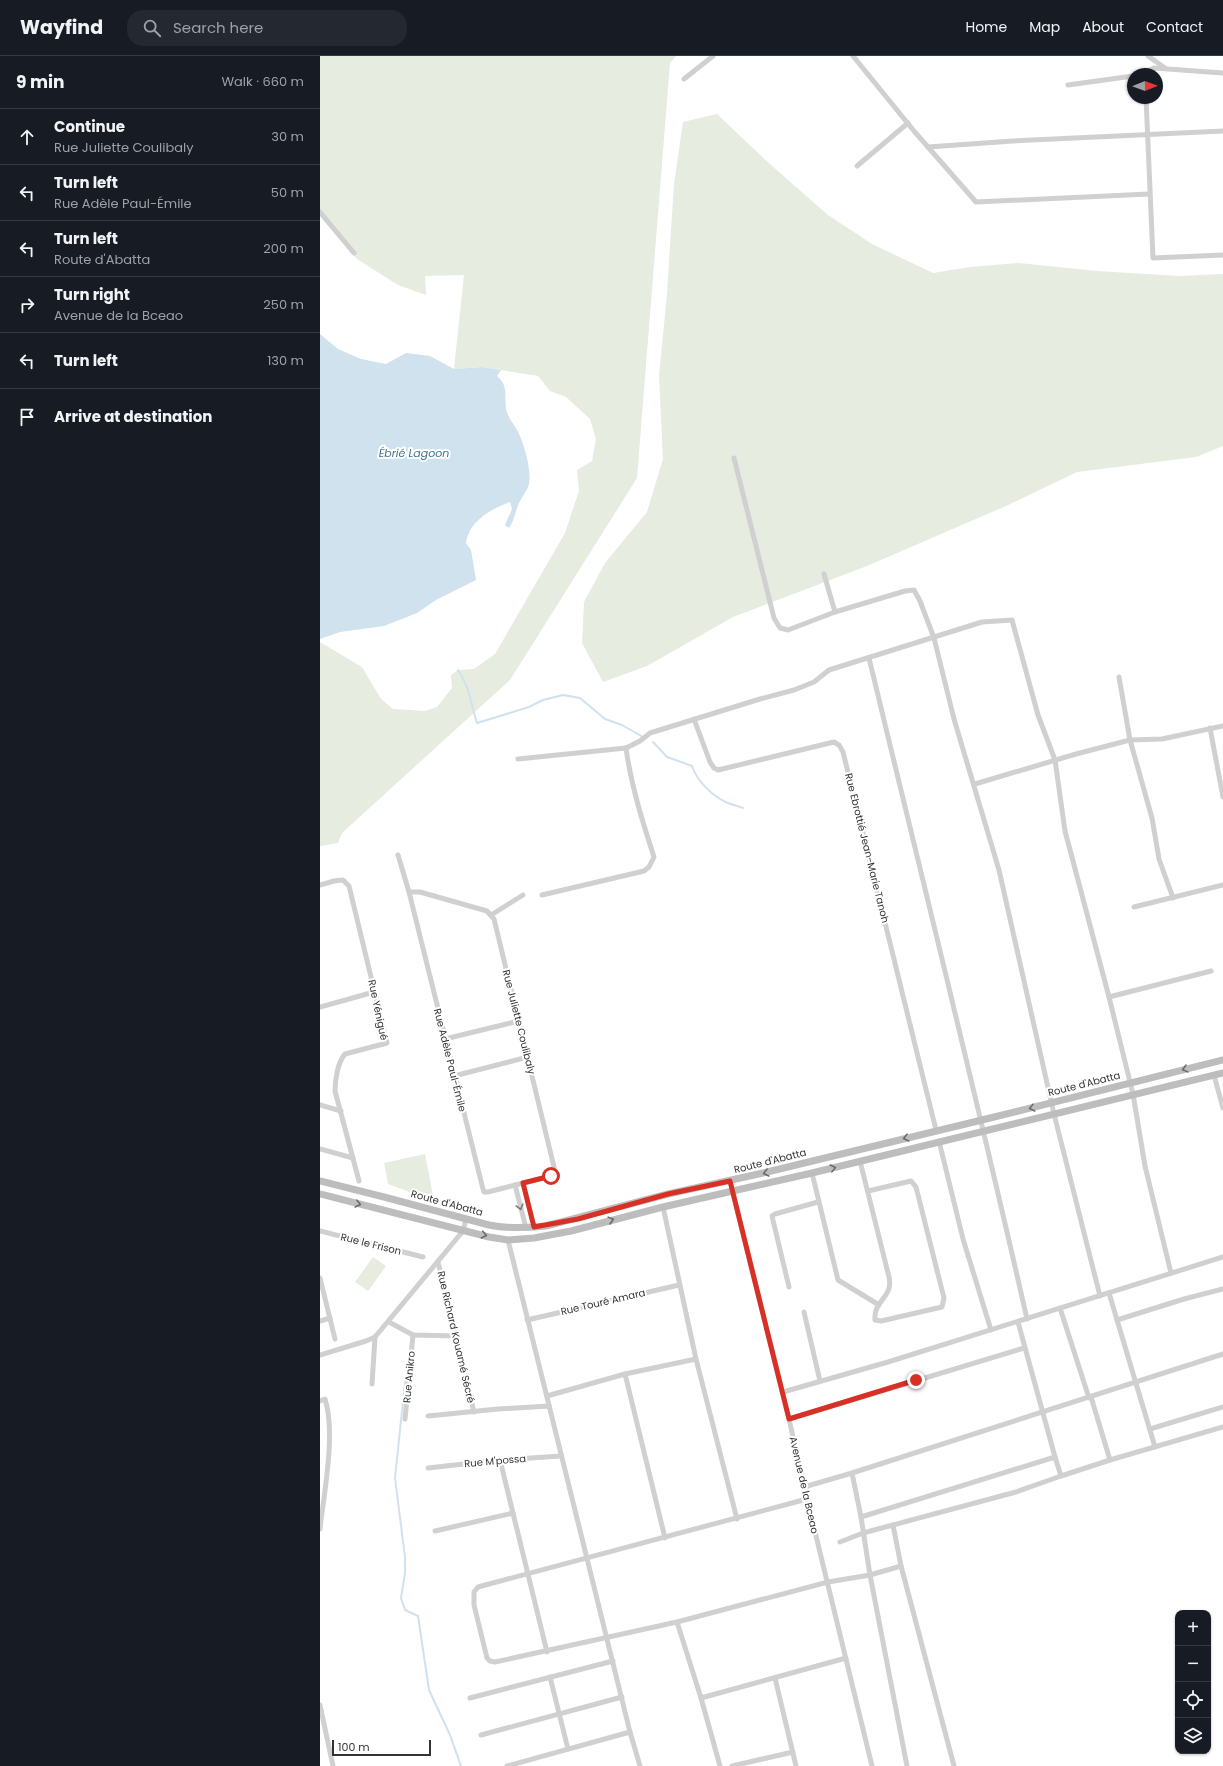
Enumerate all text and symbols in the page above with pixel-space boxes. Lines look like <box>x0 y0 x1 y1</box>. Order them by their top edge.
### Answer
search box <box>127 10 407 46</box>
text: Wayfind <box>20 14 103 41</box>
icon: search <box>141 17 163 39</box>
text: Search here <box>173 17 263 38</box>
text: Home <box>965 17 1007 37</box>
text: Map <box>1029 17 1060 37</box>
text: About <box>1082 17 1124 37</box>
text: Contact <box>1146 17 1203 37</box>
north arrow <box>1127 68 1163 104</box>
text: 9 min <box>16 70 65 94</box>
text: Walk · 660 m <box>221 72 304 91</box>
text: Continue <box>54 116 125 137</box>
icon: ahead <box>16 126 38 148</box>
text: 30 m <box>271 127 304 146</box>
text: Rue Juliette Coulibaly <box>54 138 194 157</box>
text: Turn left <box>54 172 118 193</box>
icon: left <box>16 182 38 204</box>
text: 50 m <box>271 183 304 202</box>
text: Rue Adèle Paul-Émile <box>54 194 192 213</box>
text: Turn left <box>54 228 118 249</box>
icon: left <box>16 238 38 260</box>
text: 200 m <box>263 239 304 258</box>
text: Route d'Abatta <box>54 250 150 269</box>
text: Turn right <box>54 284 130 305</box>
icon: right <box>16 294 38 316</box>
text: 250 m <box>263 295 304 314</box>
text: Avenue de la Bceao <box>54 306 183 325</box>
icon: left <box>16 350 38 372</box>
text: Turn left <box>54 350 118 371</box>
text: 130 m <box>267 351 304 370</box>
icon: arrive <box>16 406 38 428</box>
text: Arrive at destination <box>54 406 212 427</box>
water label: Ébrié Lagoon <box>379 445 449 461</box>
street label: Rue Ebrottié Jean-Marie Tanoh <box>841 771 893 925</box>
street label: Rue Juliette Coulibaly <box>499 968 539 1076</box>
street label: Rue Yénigué <box>364 978 392 1042</box>
street label: Rue Adèle Paul-Émile <box>430 1007 470 1113</box>
one-way arrow <box>1182 1065 1188 1073</box>
street label: Route d'Abatta <box>1046 1068 1122 1100</box>
one-way arrow <box>1029 1103 1035 1111</box>
one-way arrow <box>902 1133 909 1142</box>
street label: Route d'Abatta <box>732 1145 808 1177</box>
one-way arrow <box>830 1164 837 1173</box>
route start <box>542 1167 560 1185</box>
one-way arrow <box>763 1168 769 1176</box>
street label: Route d'Abatta <box>409 1186 485 1220</box>
one-way arrow <box>355 1199 361 1207</box>
one-way arrow <box>516 1204 524 1210</box>
one-way arrow <box>608 1216 615 1225</box>
street label: Rue le Frison <box>339 1229 403 1259</box>
one-way arrow <box>481 1231 487 1239</box>
street label: Rue Richard Kouamé Sécré <box>433 1270 479 1404</box>
street label: Rue Touré Amara <box>559 1285 647 1319</box>
street label: Rue Anikro <box>399 1350 419 1404</box>
route end <box>907 1371 925 1389</box>
street label: Avenue de la Bceao <box>786 1435 822 1535</box>
street label: Rue M'possa <box>464 1451 526 1471</box>
map controls <box>1175 1610 1211 1754</box>
button: + <box>1175 1610 1211 1646</box>
button: − <box>1175 1646 1211 1682</box>
button: locate <box>1175 1682 1211 1718</box>
button: layers <box>1175 1718 1211 1754</box>
scale bar <box>332 1738 431 1757</box>
text: 100 m <box>338 1739 370 1755</box>

